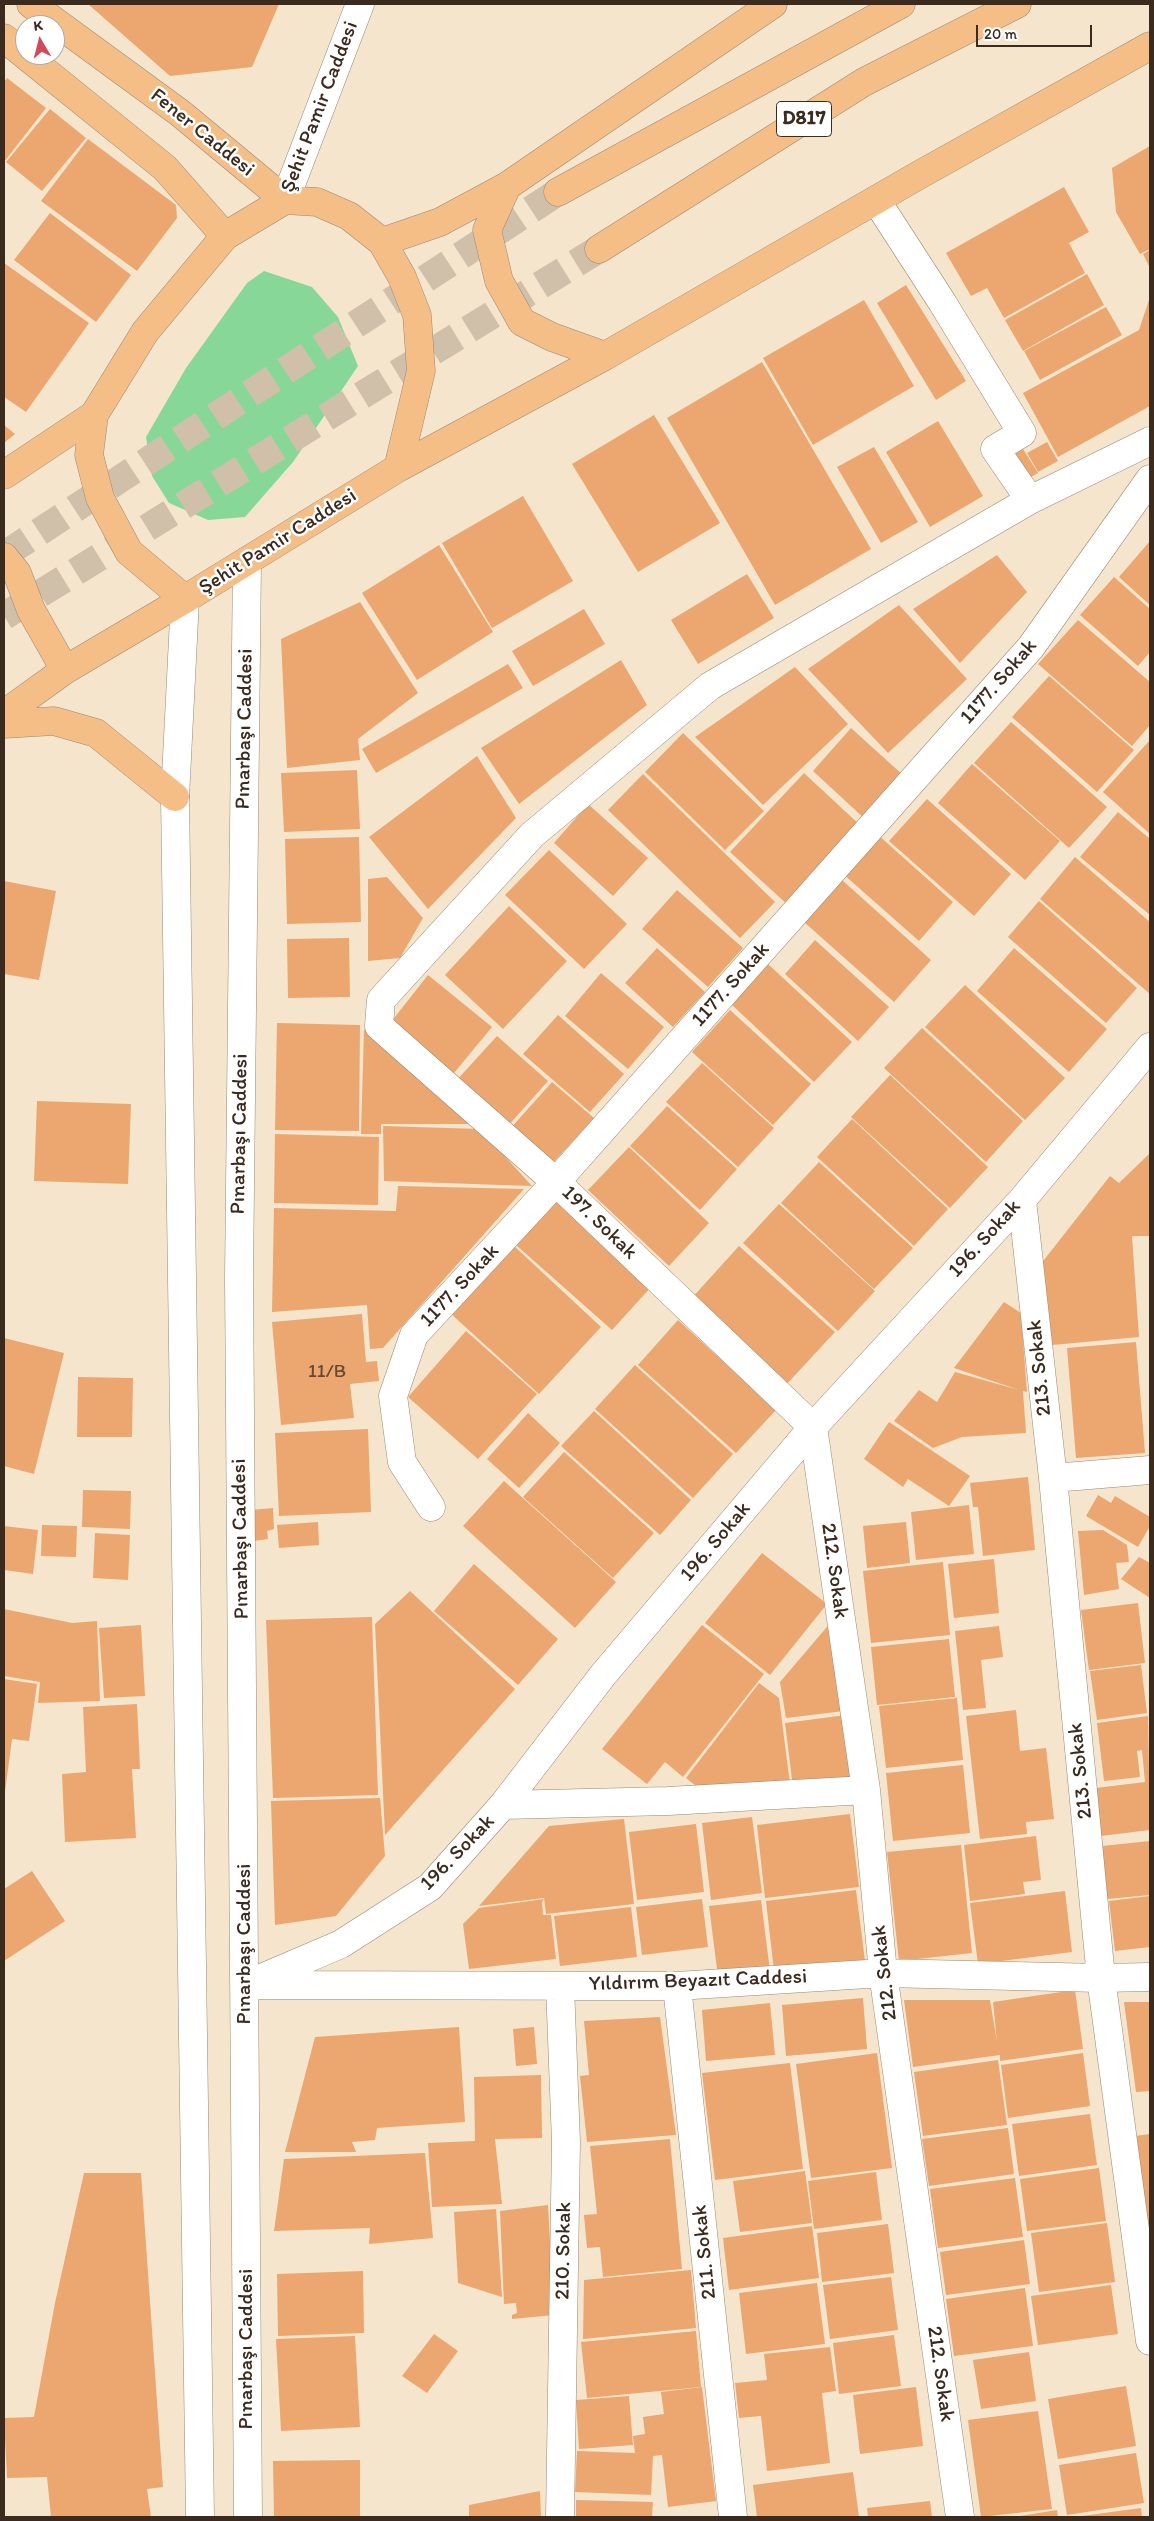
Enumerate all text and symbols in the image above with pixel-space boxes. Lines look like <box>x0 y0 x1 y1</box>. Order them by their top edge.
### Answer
north arrow <box>15 15 65 65</box>
scale bar <box>979 15 1095 47</box>
text: K <box>32 17 44 35</box>
street label: Şehit Pamir Caddesi <box>276 18 364 196</box>
text: 20 m <box>984 25 1017 43</box>
street label: Fener Caddesi <box>145 83 259 183</box>
road number: D817 <box>776 102 832 136</box>
street label: Şehit Pamir Caddesi <box>195 483 361 601</box>
street label: 1177. Sokak <box>955 634 1043 730</box>
street label: Pınarbaşı Caddesi <box>231 648 259 810</box>
street label: 1177. Sokak <box>687 938 775 1032</box>
street label: Pınarbaşı Caddesi <box>226 1053 254 1215</box>
street label: 197. Sokak <box>556 1181 642 1265</box>
street label: 196. Sokak <box>943 1195 1027 1283</box>
street label: 1177. Sokak <box>415 1239 505 1333</box>
street label: 213. Sokak <box>1022 1319 1058 1417</box>
house number: 11/B <box>308 1361 346 1383</box>
street label: Pınarbaşı Caddesi <box>227 1458 255 1620</box>
street label: 196. Sokak <box>675 1497 757 1587</box>
street label: 212. Sokak <box>815 1522 853 1620</box>
street label: 213. Sokak <box>1063 1722 1099 1820</box>
street label: 196. Sokak <box>416 1810 500 1896</box>
street label: Pınarbaşı Caddesi <box>232 1864 258 2024</box>
street label: 212. Sokak <box>867 1924 903 2022</box>
street label: Yıldırım Beyazıt Caddesi <box>588 1965 808 1997</box>
street label: 210. Sokak <box>551 2202 577 2300</box>
street label: 211. Sokak <box>688 2204 722 2300</box>
street label: Pınarbaşı Caddesi <box>234 2269 260 2429</box>
street label: 212. Sokak <box>921 2325 959 2423</box>

